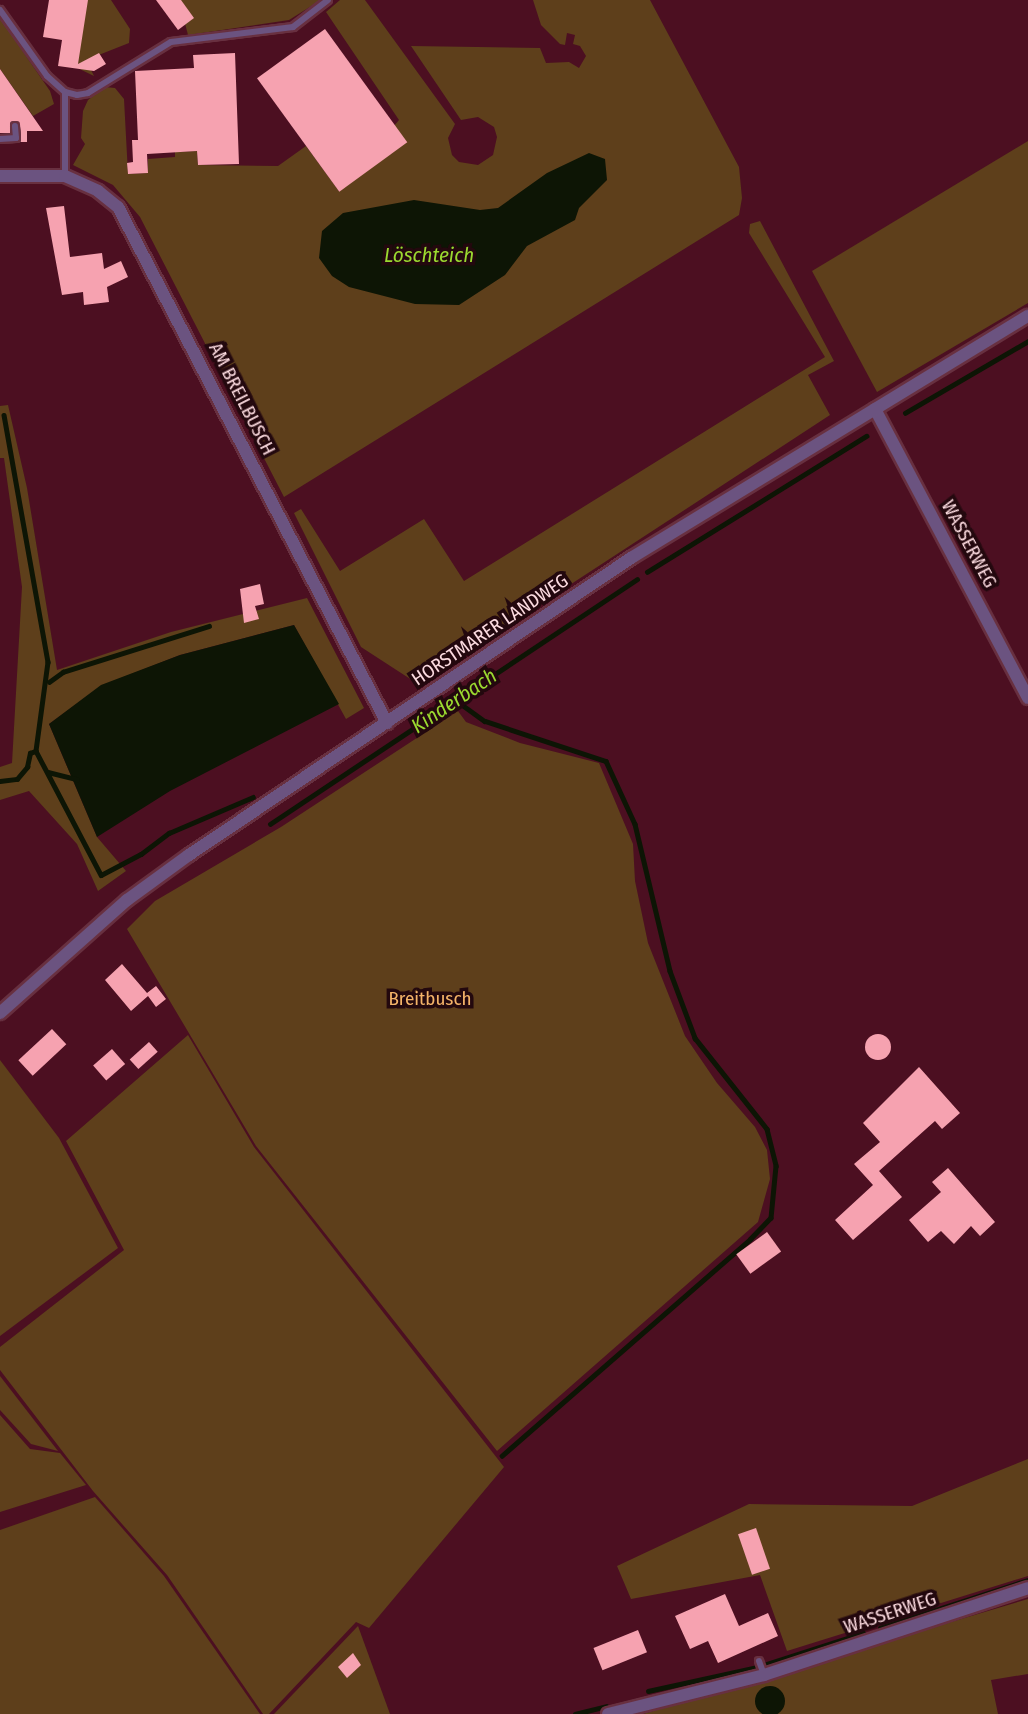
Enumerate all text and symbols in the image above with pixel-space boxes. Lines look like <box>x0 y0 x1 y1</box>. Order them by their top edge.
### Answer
water label: Löschteich <box>384 242 474 268</box>
street label: AM BREILBUSCH <box>204 339 280 459</box>
street label: WASSERWEG <box>936 496 1002 592</box>
street label: HORSTMARER LANDWEG <box>408 569 572 691</box>
water label: Kinderbach <box>406 663 502 739</box>
park label: Breitbusch <box>388 988 472 1010</box>
street label: WASSERWEG <box>841 1587 939 1639</box>

